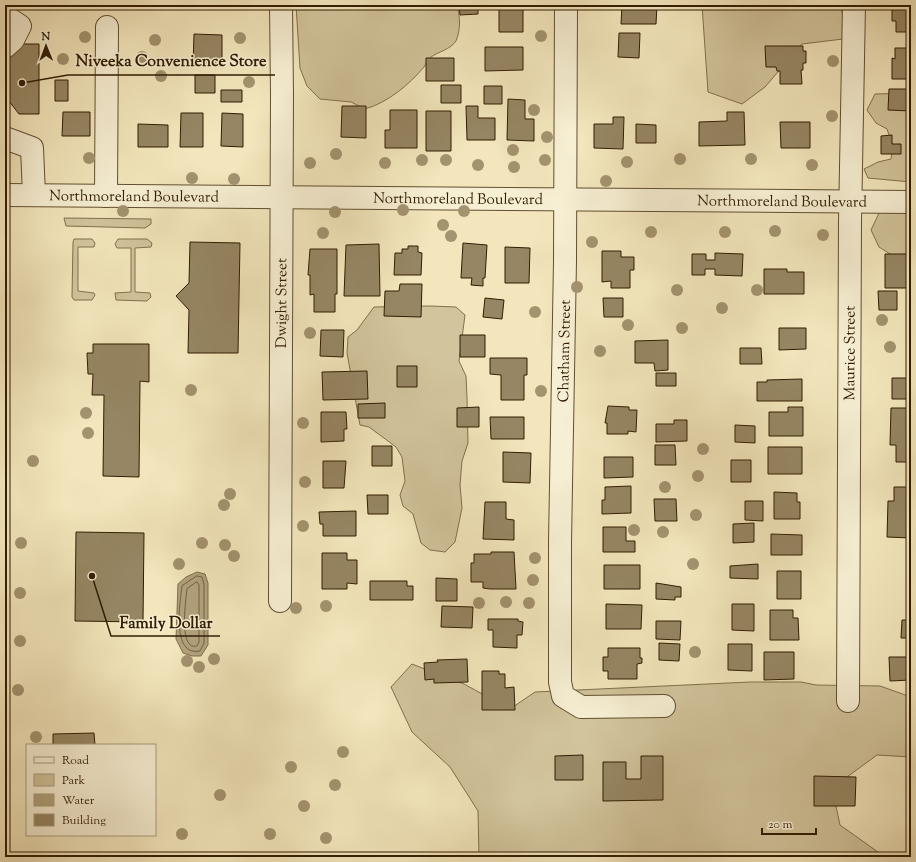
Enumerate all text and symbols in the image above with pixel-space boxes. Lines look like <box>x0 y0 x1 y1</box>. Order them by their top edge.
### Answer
north arrow <box>26 26 66 66</box>
text: N <box>40 29 51 45</box>
callout: Niveeka Convenience Store <box>68 47 275 75</box>
text: Niveeka Convenience Store <box>76 51 267 74</box>
street label: Northmoreland Boulevard <box>49 186 220 209</box>
street label: Northmoreland Boulevard <box>373 189 544 211</box>
street label: Northmoreland Boulevard <box>697 191 868 214</box>
street label: Dwight Street <box>272 258 293 348</box>
street label: Chatham Street <box>554 299 577 403</box>
street label: Maurice Street <box>840 306 862 400</box>
callout: Family Dollar <box>111 608 220 636</box>
text: Family Dollar <box>120 613 213 636</box>
legend <box>26 744 156 836</box>
text: Road <box>62 752 89 770</box>
text: Park <box>62 772 85 790</box>
text: Water <box>62 792 95 810</box>
scale bar <box>762 810 816 836</box>
text: Building <box>62 812 106 830</box>
text: 20 m <box>768 816 793 834</box>

